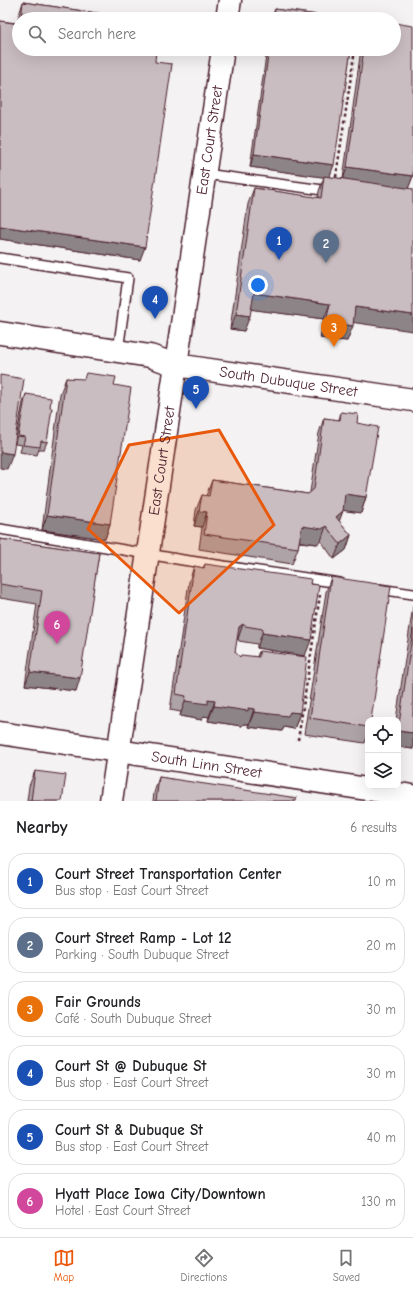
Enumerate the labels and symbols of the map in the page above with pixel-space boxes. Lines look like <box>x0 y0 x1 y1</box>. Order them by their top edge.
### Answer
street label: East Court Street <box>192 84 227 196</box>
pin: 1 <box>266 227 292 260</box>
pin: 2 <box>313 230 339 263</box>
your location <box>248 275 268 295</box>
pin: 4 <box>142 286 168 319</box>
pin: 3 <box>321 314 347 347</box>
street label: South Dubuque Street <box>218 363 360 401</box>
pin: 5 <box>183 376 209 409</box>
street label: East Court Street <box>145 404 179 517</box>
pin: 6 <box>44 611 70 644</box>
street label: South Linn Street <box>150 747 264 782</box>

